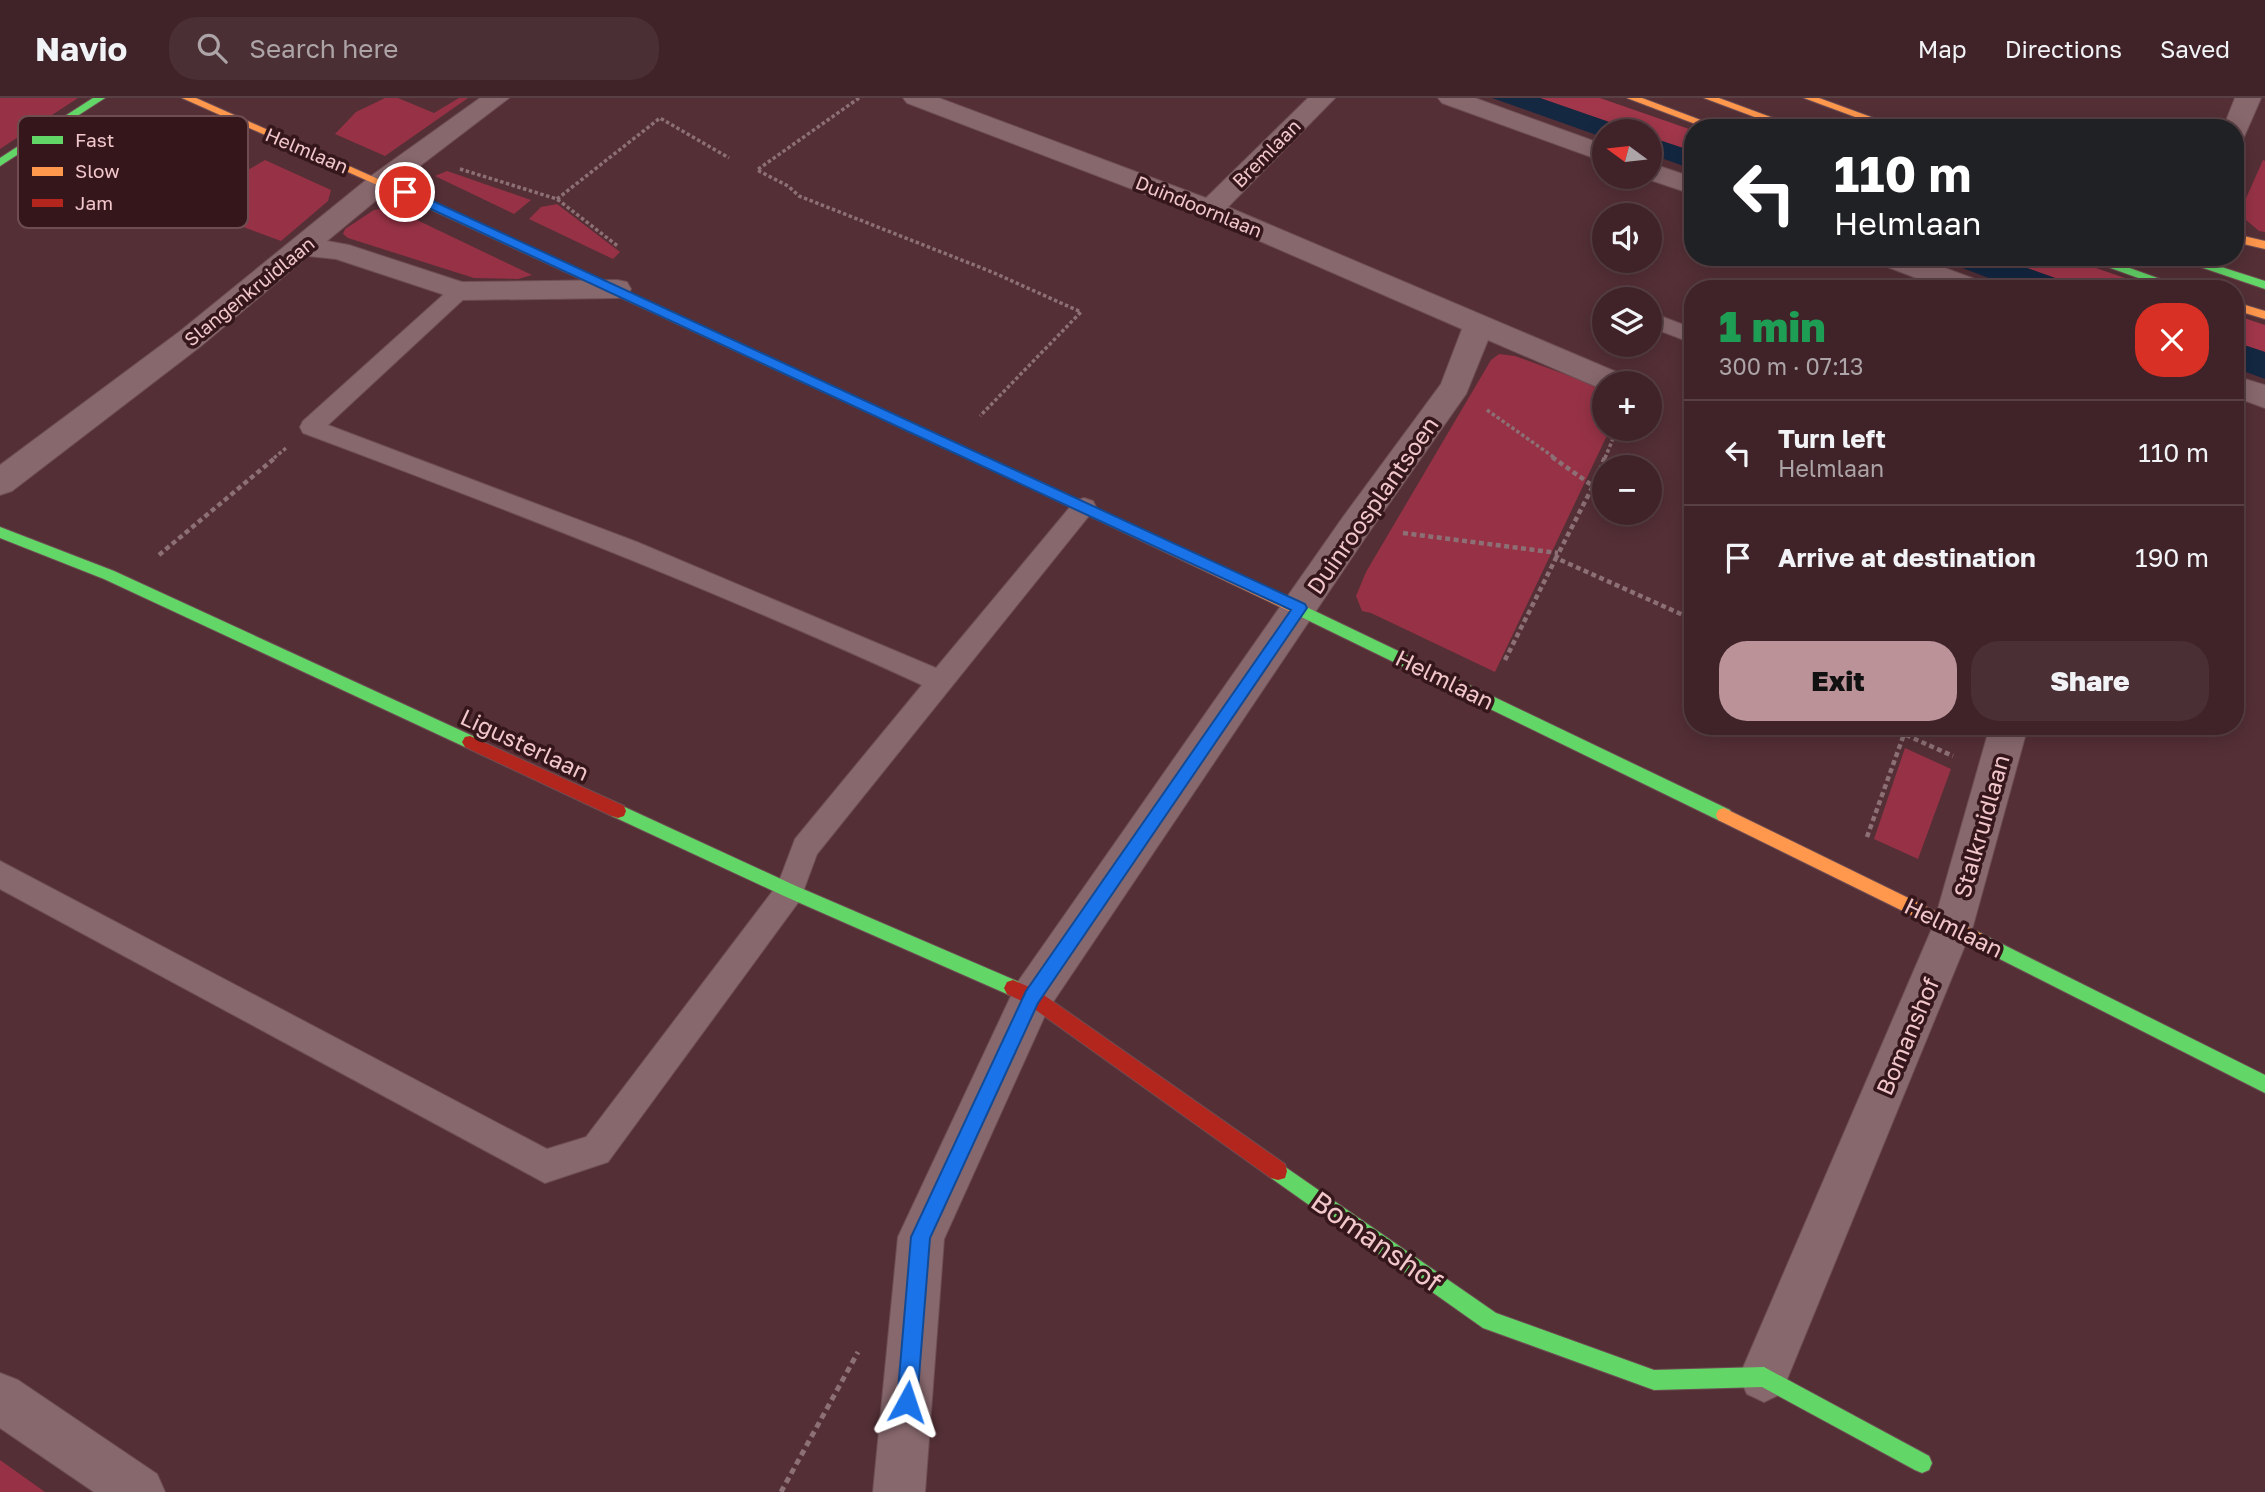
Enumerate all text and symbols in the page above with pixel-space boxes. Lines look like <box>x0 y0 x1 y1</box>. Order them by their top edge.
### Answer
search box <box>169 17 659 80</box>
text: Navio <box>35 29 127 68</box>
icon: search <box>193 29 231 67</box>
text: Search here <box>249 33 398 64</box>
text: Map <box>1918 34 1967 63</box>
text: Directions <box>2005 34 2122 63</box>
text: Saved <box>2160 34 2230 63</box>
street label: Bremlaan <box>1227 114 1305 192</box>
legend <box>18 116 248 228</box>
north arrow <box>1592 119 1662 189</box>
map controls <box>1592 119 1662 525</box>
street label: Helmlaan <box>262 122 352 178</box>
text: Fast <box>75 128 114 151</box>
text: 110 m <box>1834 144 1971 203</box>
icon: left <box>1719 147 1810 238</box>
text: Slow <box>75 159 120 182</box>
pin <box>375 162 435 222</box>
street label: Duindoornlaan <box>1132 170 1266 242</box>
icon: arrive <box>386 173 424 211</box>
text: Jam <box>75 191 113 214</box>
button: sound <box>1592 203 1662 273</box>
text: Helmlaan <box>1834 204 1982 242</box>
street label: Slangenkruidlaan <box>179 231 319 351</box>
button: layers <box>1592 287 1662 357</box>
text: 1 min <box>1719 301 1826 351</box>
button: close <box>2135 303 2209 377</box>
text: 300 m · 07:13 <box>1719 352 1863 380</box>
button: + <box>1592 371 1662 441</box>
street label: Duinroosplantsoen <box>1300 411 1444 599</box>
text: Turn left <box>1778 423 1886 454</box>
icon: left <box>1719 434 1757 472</box>
text: 110 m <box>2138 437 2209 468</box>
text: Helmlaan <box>1778 454 1884 482</box>
button: − <box>1592 455 1662 525</box>
icon: arrive <box>1719 539 1757 577</box>
text: Arrive at destination <box>1778 542 2036 573</box>
text: 190 m <box>2135 542 2209 573</box>
button: Exit <box>1719 641 1957 721</box>
button: Share <box>1971 641 2209 721</box>
street label: Helmlaan <box>1391 643 1499 715</box>
street label: Ligusterlaan <box>456 702 594 786</box>
street label: Stalkruidlaan <box>1947 751 2015 901</box>
street label: Helmlaan <box>1900 891 2008 963</box>
street label: Bomanshof <box>1870 973 1944 1099</box>
street label: Bomanshof <box>1305 1184 1449 1298</box>
position arrow <box>870 1365 944 1439</box>

